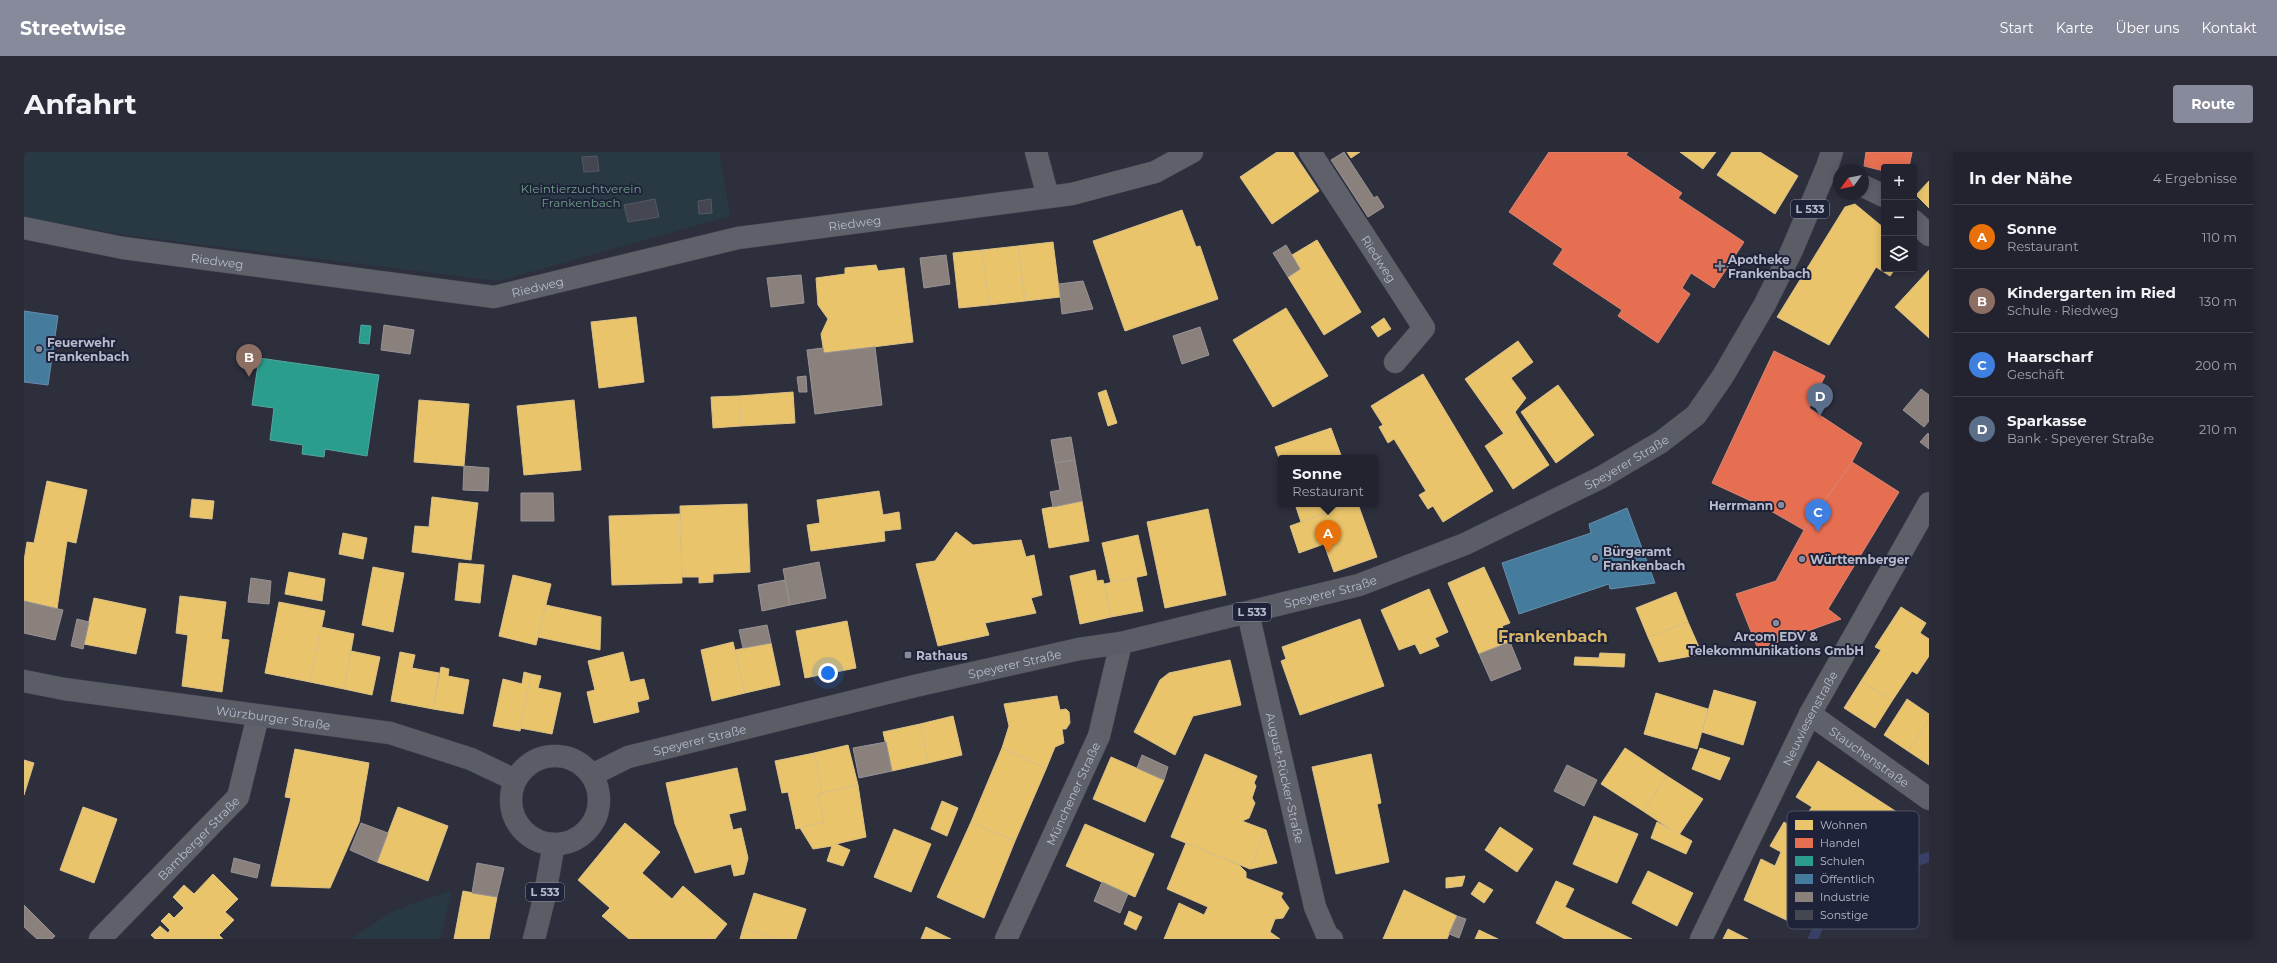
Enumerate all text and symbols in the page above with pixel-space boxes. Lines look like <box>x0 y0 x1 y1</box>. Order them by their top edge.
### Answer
text: Streetwise <box>20 17 126 40</box>
text: Start <box>2000 19 2034 37</box>
text: Karte <box>2056 19 2093 37</box>
text: Über uns <box>2115 19 2179 37</box>
text: Kontakt <box>2201 19 2257 37</box>
button: Route <box>2173 85 2253 123</box>
text: Anfahrt <box>24 87 137 121</box>
north arrow <box>1833 164 1869 200</box>
map controls <box>1881 164 1917 272</box>
button: + <box>1881 164 1917 200</box>
text: In der Nähe <box>1969 168 2073 188</box>
text: 4 Ergebnisse <box>2153 170 2237 186</box>
park label: Kleintierzuchtverein Frankenbach <box>520 181 642 210</box>
road number: L 533 <box>1791 200 1829 218</box>
button: − <box>1881 200 1917 236</box>
street label: Riedweg <box>827 212 882 234</box>
text: Sonne <box>2007 219 2057 238</box>
text: A <box>1977 229 1987 245</box>
text: 110 m <box>2202 229 2237 245</box>
street label: Riedweg <box>1358 232 1400 285</box>
button: layers <box>1881 236 1917 272</box>
text: Restaurant <box>2007 238 2078 254</box>
street label: Riedweg <box>190 250 245 271</box>
place label: Apotheke Frankenbach <box>1727 252 1810 281</box>
marker: Apotheke Frankenbach <box>1715 261 1725 271</box>
street label: Riedweg <box>510 273 565 300</box>
text: Kindergarten im Ried <box>2007 283 2176 302</box>
text: B <box>1977 293 1987 309</box>
text: 130 m <box>2199 293 2237 309</box>
text: Schule · Riedweg <box>2007 302 2119 318</box>
place label: Feuerwehr Frankenbach <box>47 335 129 364</box>
marker: Feuerwehr Frankenbach <box>34 344 44 354</box>
pin: B <box>236 344 262 377</box>
text: Haarscharf <box>2007 347 2093 366</box>
text: C <box>1977 357 1987 373</box>
text: 200 m <box>2195 357 2237 373</box>
text: Geschäft <box>2007 366 2065 382</box>
pin: D <box>1807 383 1833 416</box>
text: Sparkasse <box>2007 411 2087 430</box>
text: D <box>1977 421 1987 437</box>
text: 210 m <box>2199 421 2237 437</box>
text: Bank · Speyerer Straße <box>2007 430 2154 446</box>
street label: Speyerer Straße <box>1582 432 1671 492</box>
popup <box>1278 455 1378 507</box>
text: Sonne <box>1292 464 1342 483</box>
text: Restaurant <box>1292 483 1364 499</box>
place label: Herrmann <box>1709 498 1773 513</box>
pin: C <box>1805 499 1831 532</box>
marker: Herrmann <box>1776 500 1786 510</box>
pin: A <box>1315 520 1341 553</box>
place label: Bürgeramt Frankenbach <box>1603 544 1685 573</box>
place label: Württemberger <box>1810 552 1909 567</box>
marker: Bürgeramt Frankenbach <box>1590 553 1600 563</box>
marker: Württemberger <box>1797 554 1807 564</box>
street label: Speyerer Straße <box>1282 571 1379 611</box>
road number: L 533 <box>1233 603 1271 621</box>
marker: Arcom EDV & Telekommunikations GmbH <box>1771 618 1781 628</box>
district label: Frankenbach <box>1498 627 1608 646</box>
place label: Arcom EDV & Telekommunikations GmbH <box>1688 629 1864 658</box>
street label: Speyerer Straße <box>967 646 1063 681</box>
place label: Rathaus <box>916 648 968 663</box>
marker: Rathaus <box>903 650 913 660</box>
your location <box>818 663 838 683</box>
street label: Neuwiesenstraße <box>1779 668 1840 768</box>
street label: Würzburger Straße <box>215 702 331 732</box>
street label: August-Rücker-Straße <box>1263 711 1308 845</box>
street label: Speyerer Straße <box>652 721 748 758</box>
street label: Stauchenstraße <box>1826 723 1912 790</box>
street label: Münchener Straße <box>1042 739 1103 848</box>
street label: Bamberger Straße <box>154 793 242 883</box>
legend <box>1787 811 1919 929</box>
text: Wohnen <box>1820 818 1867 832</box>
text: Handel <box>1820 836 1860 850</box>
text: Schulen <box>1820 854 1865 868</box>
text: Öffentlich <box>1820 872 1875 886</box>
road number: L 533 <box>526 883 564 901</box>
text: Industrie <box>1820 890 1870 904</box>
text: Sonstige <box>1820 908 1868 922</box>

